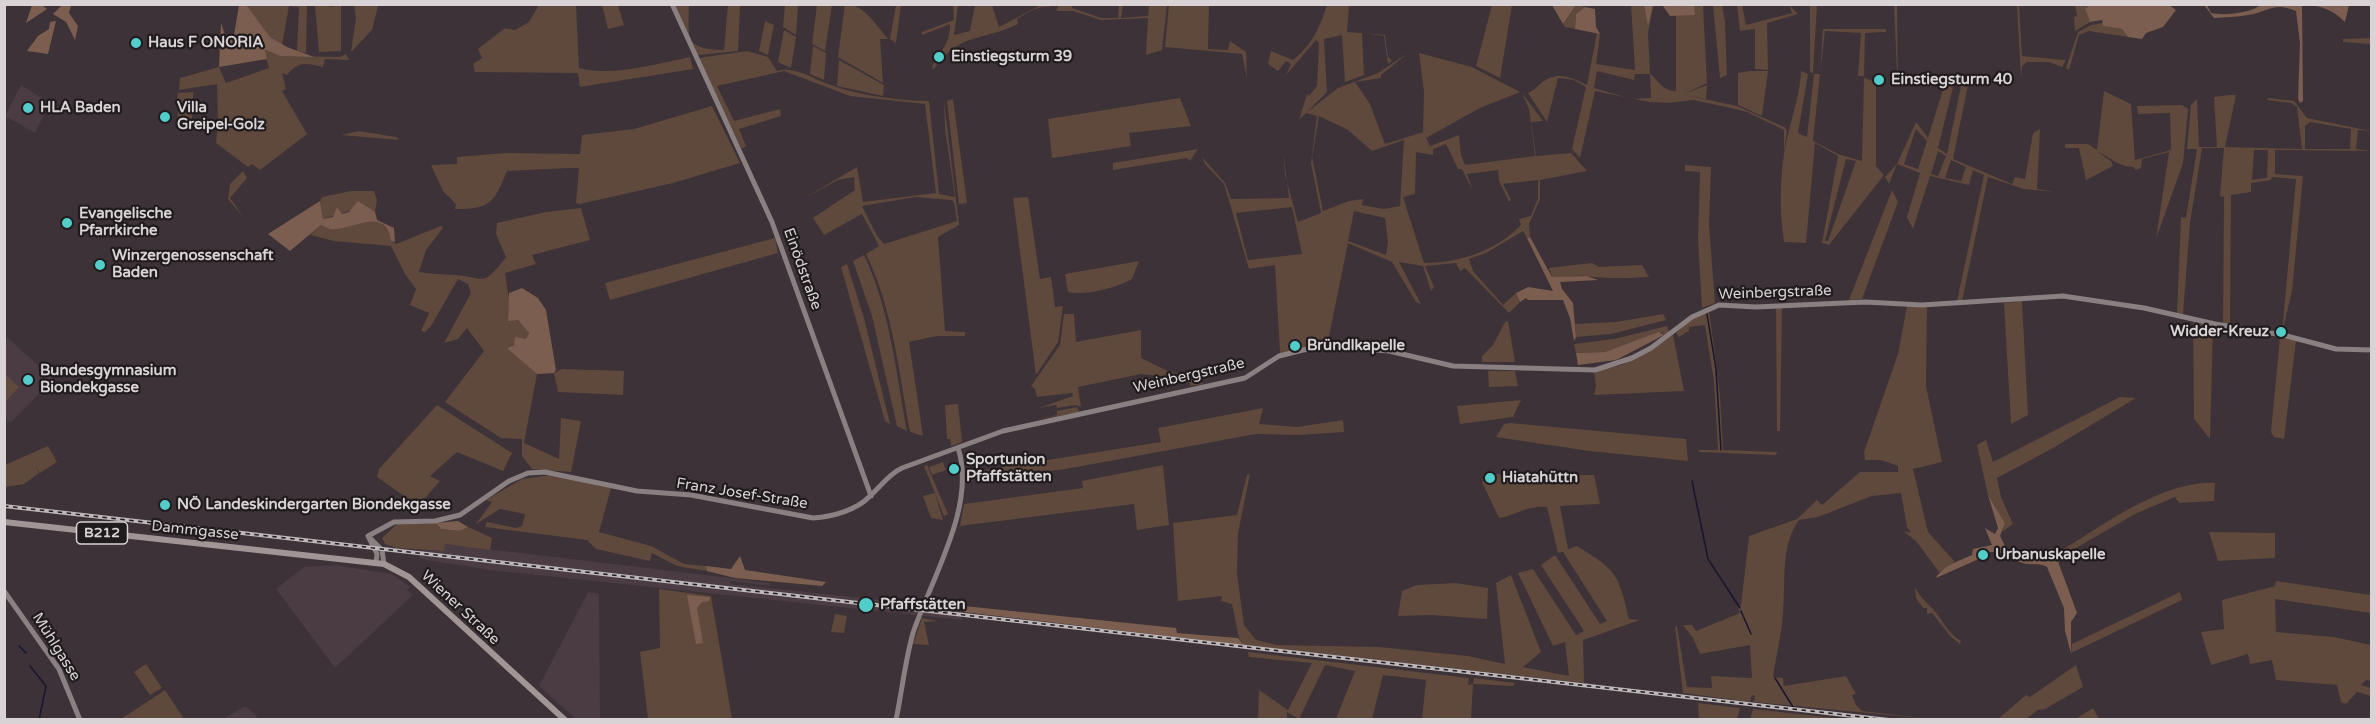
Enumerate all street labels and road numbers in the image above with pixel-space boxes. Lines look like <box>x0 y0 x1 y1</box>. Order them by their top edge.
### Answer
street label: Einödstraße <box>779 226 825 312</box>
street label: Weinbergstraße <box>1718 282 1832 304</box>
street label: Weinbergstraße <box>1132 354 1246 398</box>
street label: Franz Josef-Straße <box>675 475 809 513</box>
street label: Dammgasse <box>150 517 240 545</box>
road number: B212 <box>76 522 128 544</box>
street label: Wiener Straße <box>417 567 503 649</box>
street label: Mühlgasse <box>28 610 84 684</box>

